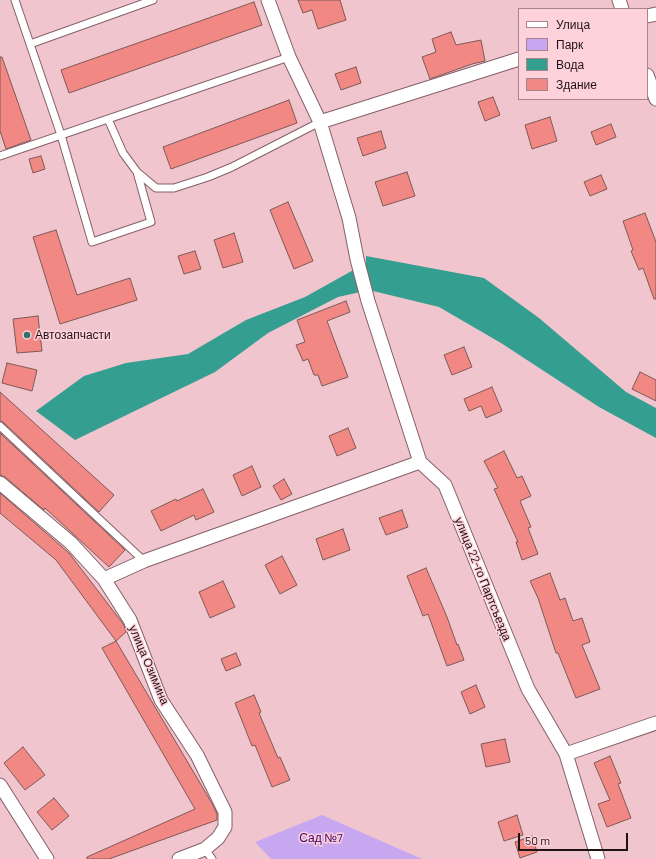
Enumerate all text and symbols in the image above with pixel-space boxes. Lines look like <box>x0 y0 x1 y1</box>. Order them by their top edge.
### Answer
legend <box>518 8 648 100</box>
text: Улица <box>556 17 590 31</box>
text: Парк <box>556 37 583 51</box>
text: Вода <box>556 57 584 71</box>
text: Здание <box>556 77 597 91</box>
place label: Автозапчасти <box>35 328 111 342</box>
marker: Автозапчасти <box>22 330 32 340</box>
street label: улица 22-го Партсъезда <box>452 515 514 643</box>
street label: улица Озимина <box>126 623 172 707</box>
scale bar <box>520 825 630 851</box>
park label: Сад №7 <box>299 831 343 845</box>
text: 50 m <box>525 833 550 847</box>

